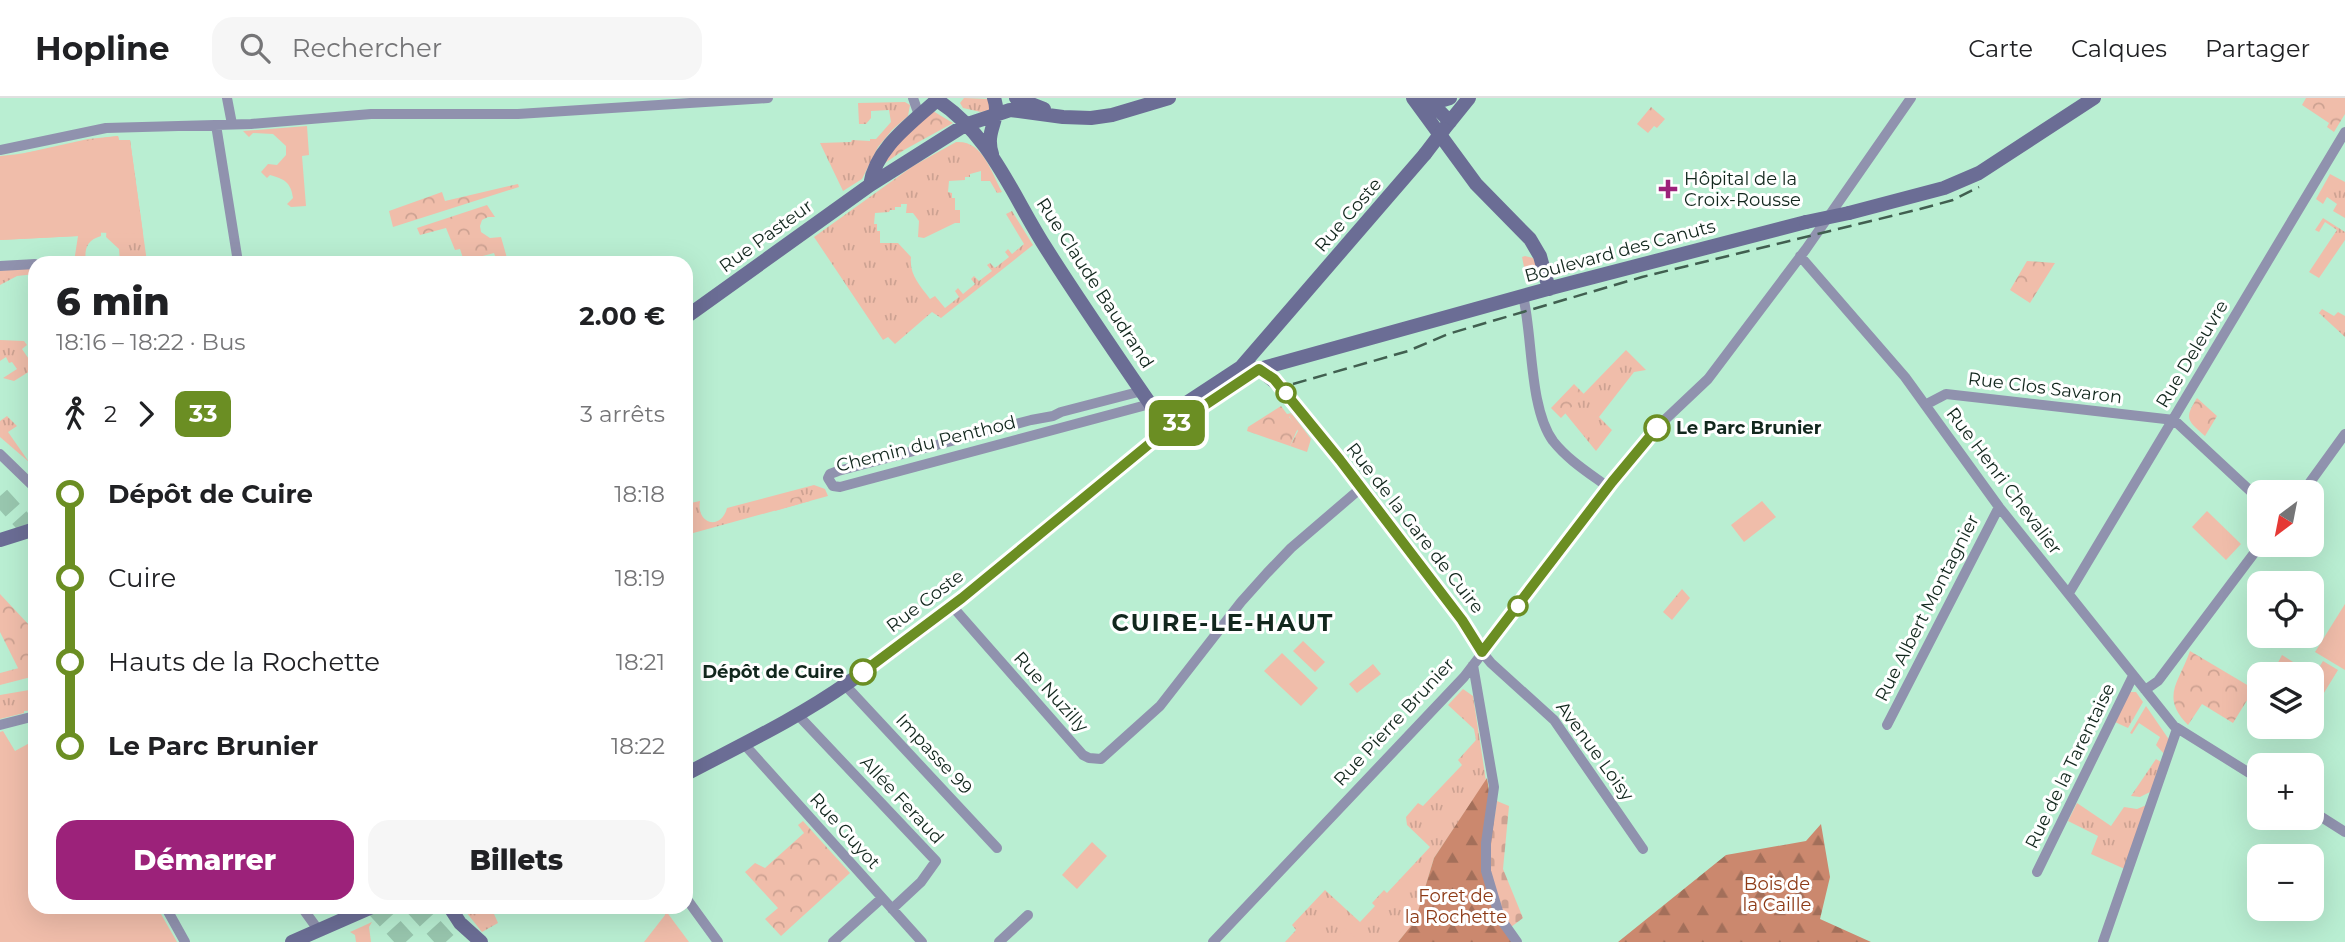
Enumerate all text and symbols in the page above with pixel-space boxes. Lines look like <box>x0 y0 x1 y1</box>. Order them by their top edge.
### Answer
search box <box>212 17 702 80</box>
text: Hopline <box>35 28 170 68</box>
icon: search <box>236 29 274 67</box>
text: Rechercher <box>292 32 442 64</box>
text: Carte <box>1968 34 2033 63</box>
text: Calques <box>2071 34 2167 63</box>
text: Partager <box>2205 34 2310 63</box>
place label: Hôpital de la Croix-Rousse <box>1684 168 1801 211</box>
street label: Rue Coste <box>1310 173 1386 257</box>
marker: Hôpital de la Croix-Rousse <box>1658 179 1678 199</box>
street label: Rue Claude Baudrand <box>1032 194 1158 372</box>
street label: Rue Pasteur <box>715 195 817 277</box>
street label: Boulevard des Canuts <box>1522 215 1718 287</box>
text: 6 min <box>56 278 170 325</box>
street label: Rue Deleuvre <box>2151 296 2233 412</box>
text: 2.00 € <box>579 300 665 332</box>
text: 18:16 – 18:22 · Bus <box>56 328 246 356</box>
street label: Rue Clos Savaron <box>1967 368 2123 408</box>
unlabelled marker <box>1276 383 1296 403</box>
icon: walk <box>56 395 94 433</box>
icon: forward <box>127 395 165 433</box>
text: 33 <box>189 399 217 428</box>
text: 2 <box>104 400 117 428</box>
text: 3 arrêts <box>580 400 665 428</box>
line badge: 33 <box>1146 400 1208 446</box>
street label: Rue Henri Chevalier <box>1942 403 2066 559</box>
text: 33 <box>1163 408 1191 437</box>
street label: Chemin du Penthod <box>834 411 1018 477</box>
marker: Le Parc Brunier <box>1644 415 1670 441</box>
place label: Le Parc Brunier <box>1676 417 1822 439</box>
street label: Rue de la Gare de Cuire <box>1341 438 1489 618</box>
text: Dépôt de Cuire <box>108 478 313 510</box>
text: 18:18 <box>614 480 665 508</box>
north arrow <box>2247 480 2324 556</box>
map controls <box>2247 480 2324 921</box>
street label: Rue Albert Montagnier <box>1870 511 1984 705</box>
text: Cuire <box>108 562 176 594</box>
text: 18:19 <box>615 564 665 592</box>
street label: Rue Coste <box>882 565 968 637</box>
button: locate <box>2247 571 2324 648</box>
unlabelled marker <box>1508 596 1528 616</box>
district label: CUIRE-LE-HAUT <box>1112 608 1334 637</box>
text: Hauts de la Rochette <box>108 646 380 678</box>
street label: Rue Nuzilly <box>1009 647 1093 737</box>
text: 18:21 <box>616 648 665 676</box>
street label: Rue Pierre Brunier <box>1329 653 1459 791</box>
marker: Dépôt de Cuire <box>850 659 876 685</box>
place label: Dépôt de Cuire <box>702 661 844 683</box>
button: layers <box>2247 662 2324 739</box>
street label: Rue de la Tarentaise <box>2020 680 2120 852</box>
street label: Avenue Loisy <box>1551 697 1639 805</box>
street label: Impasse 99 <box>891 709 977 799</box>
text: Le Parc Brunier <box>108 730 318 762</box>
text: 18:22 <box>611 732 665 760</box>
street label: Allée Feraud <box>856 751 948 849</box>
button: + <box>2247 753 2324 830</box>
street label: Rue Guyot <box>805 788 885 874</box>
button: Démarrer <box>56 820 354 900</box>
button: Billets <box>368 820 665 900</box>
button: − <box>2247 844 2324 921</box>
park label: Bois de la Caille <box>1743 873 1812 916</box>
park label: Foret de la Rochette <box>1405 885 1507 928</box>

